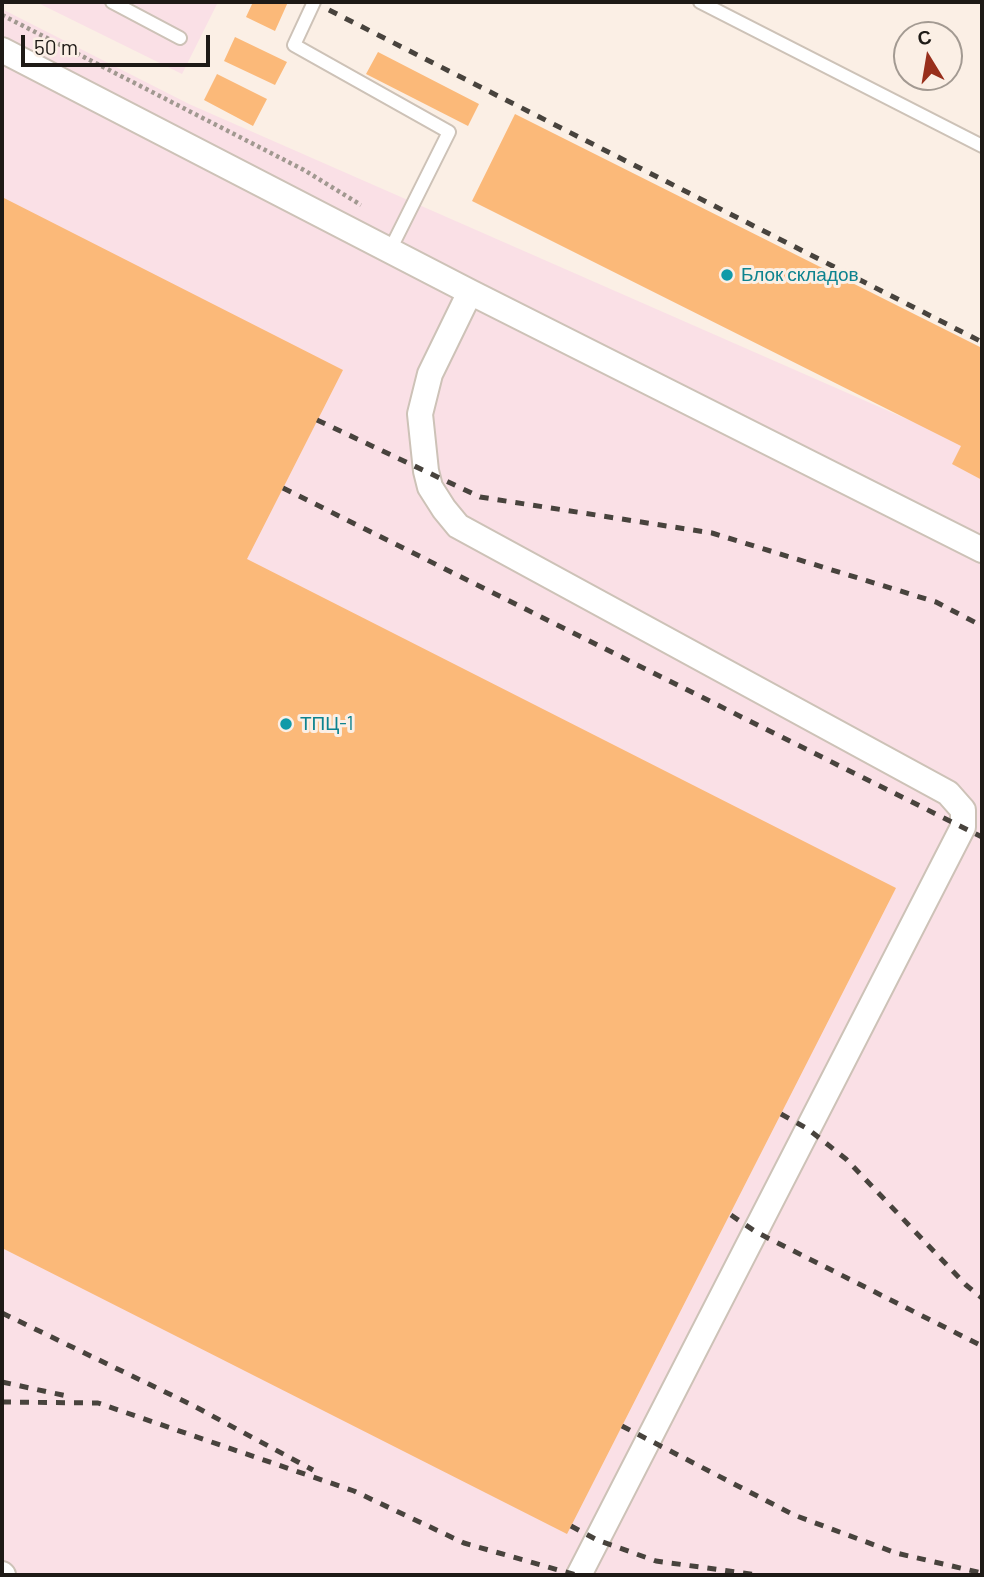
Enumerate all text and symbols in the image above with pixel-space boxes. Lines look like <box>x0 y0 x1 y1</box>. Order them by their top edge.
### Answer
scale bar <box>24 21 214 65</box>
north arrow <box>893 21 963 91</box>
text: С <box>915 24 933 49</box>
text: 50 m <box>34 34 78 59</box>
place label: Блок складов <box>741 264 859 286</box>
marker: Блок складов <box>719 267 735 283</box>
place label: ТПЦ-1 <box>300 713 353 735</box>
marker: ТПЦ-1 <box>278 716 294 732</box>

